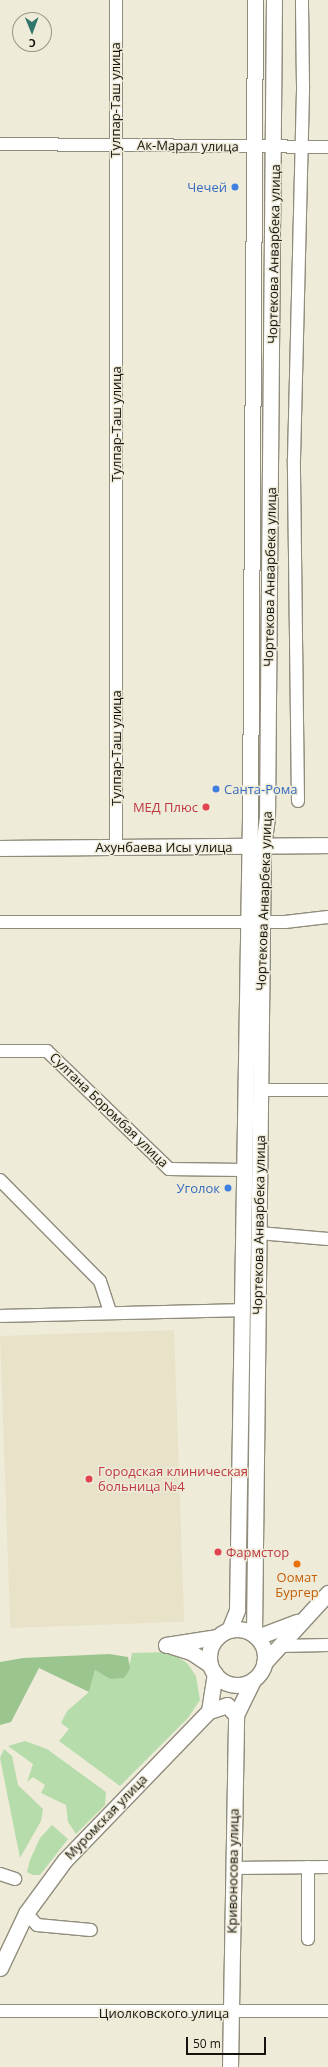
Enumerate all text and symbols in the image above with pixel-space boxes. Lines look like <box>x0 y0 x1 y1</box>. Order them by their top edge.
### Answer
north arrow <box>12 12 52 52</box>
text: С <box>29 36 36 51</box>
street label: Тулпар-Таш улица <box>107 42 123 158</box>
street label: Ак-Марал улица <box>137 137 239 155</box>
street label: Чортекова Анварбека улица <box>265 164 283 344</box>
place label: Чечей <box>187 179 227 195</box>
marker: Чечей <box>230 182 240 192</box>
street label: Тулпар-Таш улица <box>108 366 124 482</box>
street label: Чортекова Анварбека улица <box>261 487 279 667</box>
street label: Тулпар-Таш улица <box>108 690 124 806</box>
place label: Санта-Рома <box>224 781 298 797</box>
marker: Санта-Рома <box>211 784 221 794</box>
place label: МЕД Плюс <box>133 799 198 815</box>
marker: МЕД Плюс <box>201 802 211 812</box>
street label: Чортекова Анварбека улица <box>253 811 275 991</box>
street label: Ахунбаева Исы улица <box>95 839 233 855</box>
street label: Султана Боромбая улица <box>47 1049 171 1171</box>
street label: Чортекова Анварбека улица <box>250 1135 268 1315</box>
place label: Уголок <box>177 1180 220 1196</box>
marker: Уголок <box>223 1183 233 1193</box>
place label: Городская клиническая больница №4 <box>98 1464 248 1495</box>
marker: Городская клиническая больница №4 <box>83 1473 95 1485</box>
place label: Фармстор <box>226 1544 289 1560</box>
marker: Фармстор <box>213 1547 223 1557</box>
marker: Оомат Бургер <box>292 1559 302 1569</box>
place label: Оомат Бургер <box>275 1570 319 1601</box>
street label: Муромская улица <box>62 1771 150 1863</box>
street label: Кривоносова улица <box>224 1808 242 1934</box>
street label: Циолковского улица <box>99 2005 229 2021</box>
scale bar <box>188 2029 268 2055</box>
text: 50 m <box>193 2035 221 2052</box>

